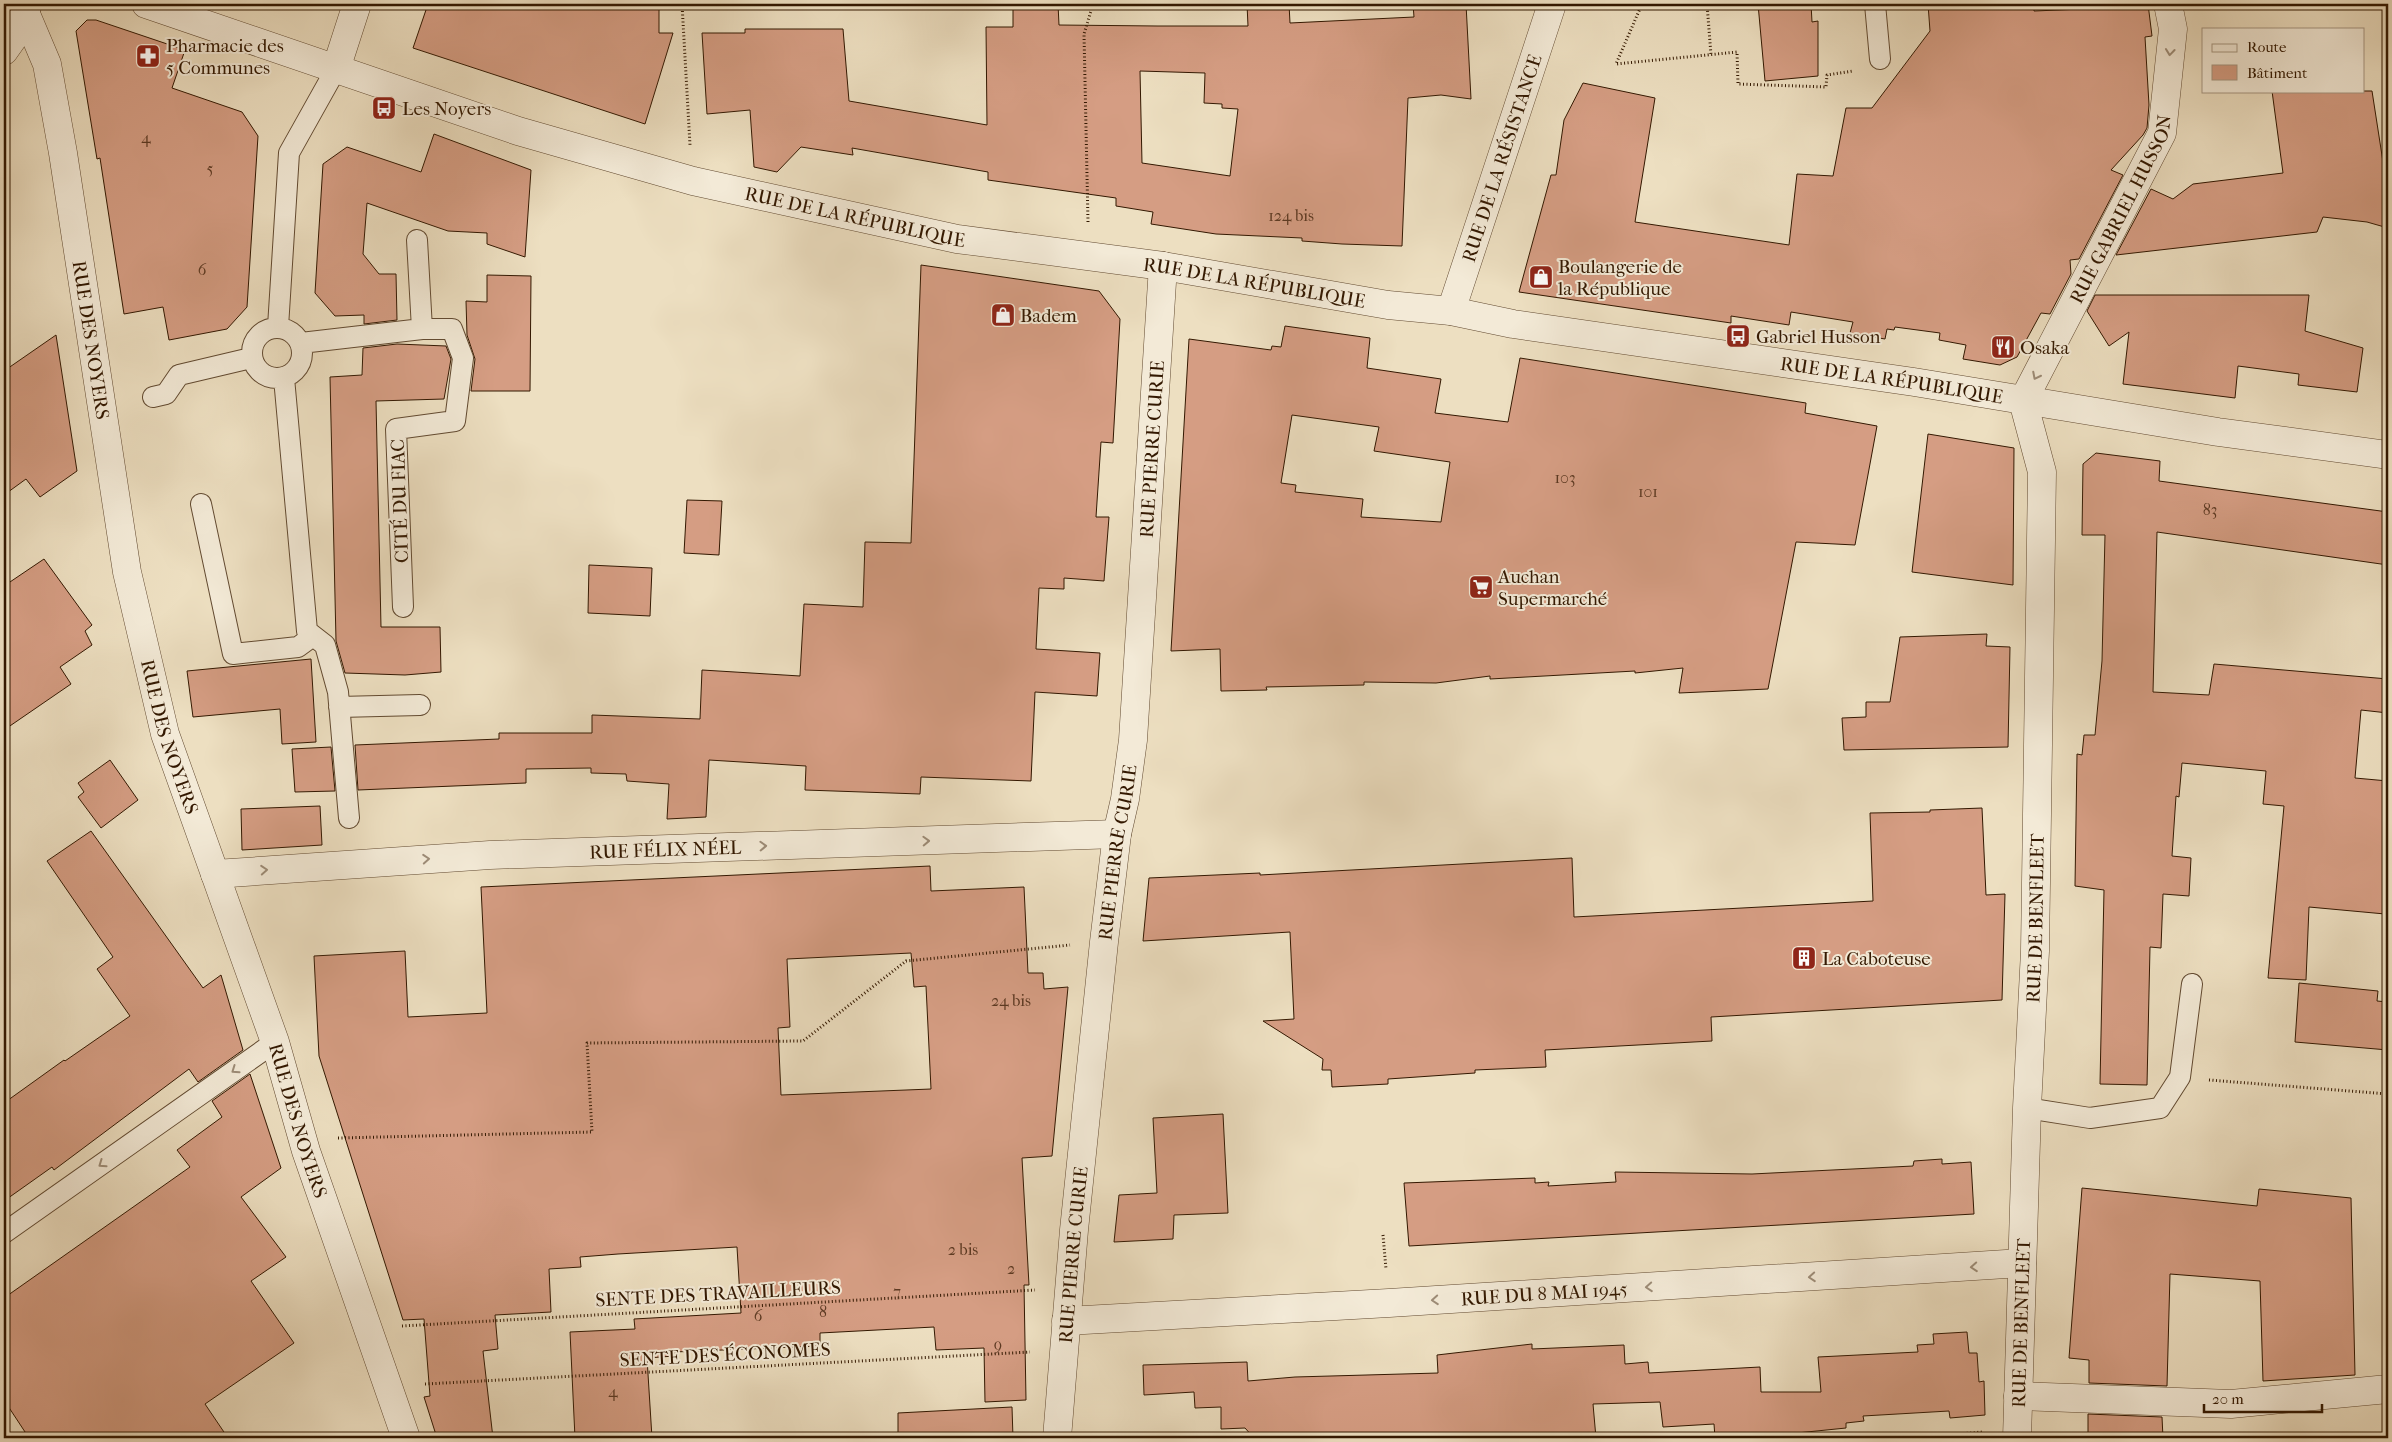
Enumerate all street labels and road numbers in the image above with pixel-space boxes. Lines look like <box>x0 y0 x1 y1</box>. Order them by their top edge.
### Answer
street label: RUE DE LA RÉSISTANCE <box>1458 51 1547 265</box>
street label: RUE GABRIEL HUSSON <box>2066 113 2176 307</box>
street label: RUE DE LA RÉPUBLIQUE <box>743 183 967 252</box>
street label: RUE DE LA RÉPUBLIQUE <box>1142 254 1367 313</box>
street label: RUE DES NOYERS <box>68 259 114 421</box>
street label: RUE DE LA RÉPUBLIQUE <box>1779 353 2005 409</box>
street label: RUE PIERRE CURIE <box>1136 359 1169 538</box>
street label: CITÉ DU FIAC <box>387 439 413 563</box>
street label: RUE DES NOYERS <box>136 657 203 817</box>
street label: RUE PIERRE CURIE <box>1094 763 1142 942</box>
street label: RUE DE BENFLEET <box>2022 833 2049 1004</box>
street label: RUE FÉLIX NÉEL <box>589 837 742 864</box>
street label: RUE DES NOYERS <box>264 1041 332 1201</box>
street label: RUE PIERRE CURIE <box>1055 1165 1093 1344</box>
street label: RUE DE BENFLEET <box>2008 1238 2035 1408</box>
street label: SENTE DES TRAVAILLEURS <box>595 1277 841 1311</box>
street label: RUE DU 8 MAI 1945 <box>1460 1278 1628 1310</box>
street label: SENTE DES ÉCONOMES <box>619 1338 831 1372</box>

